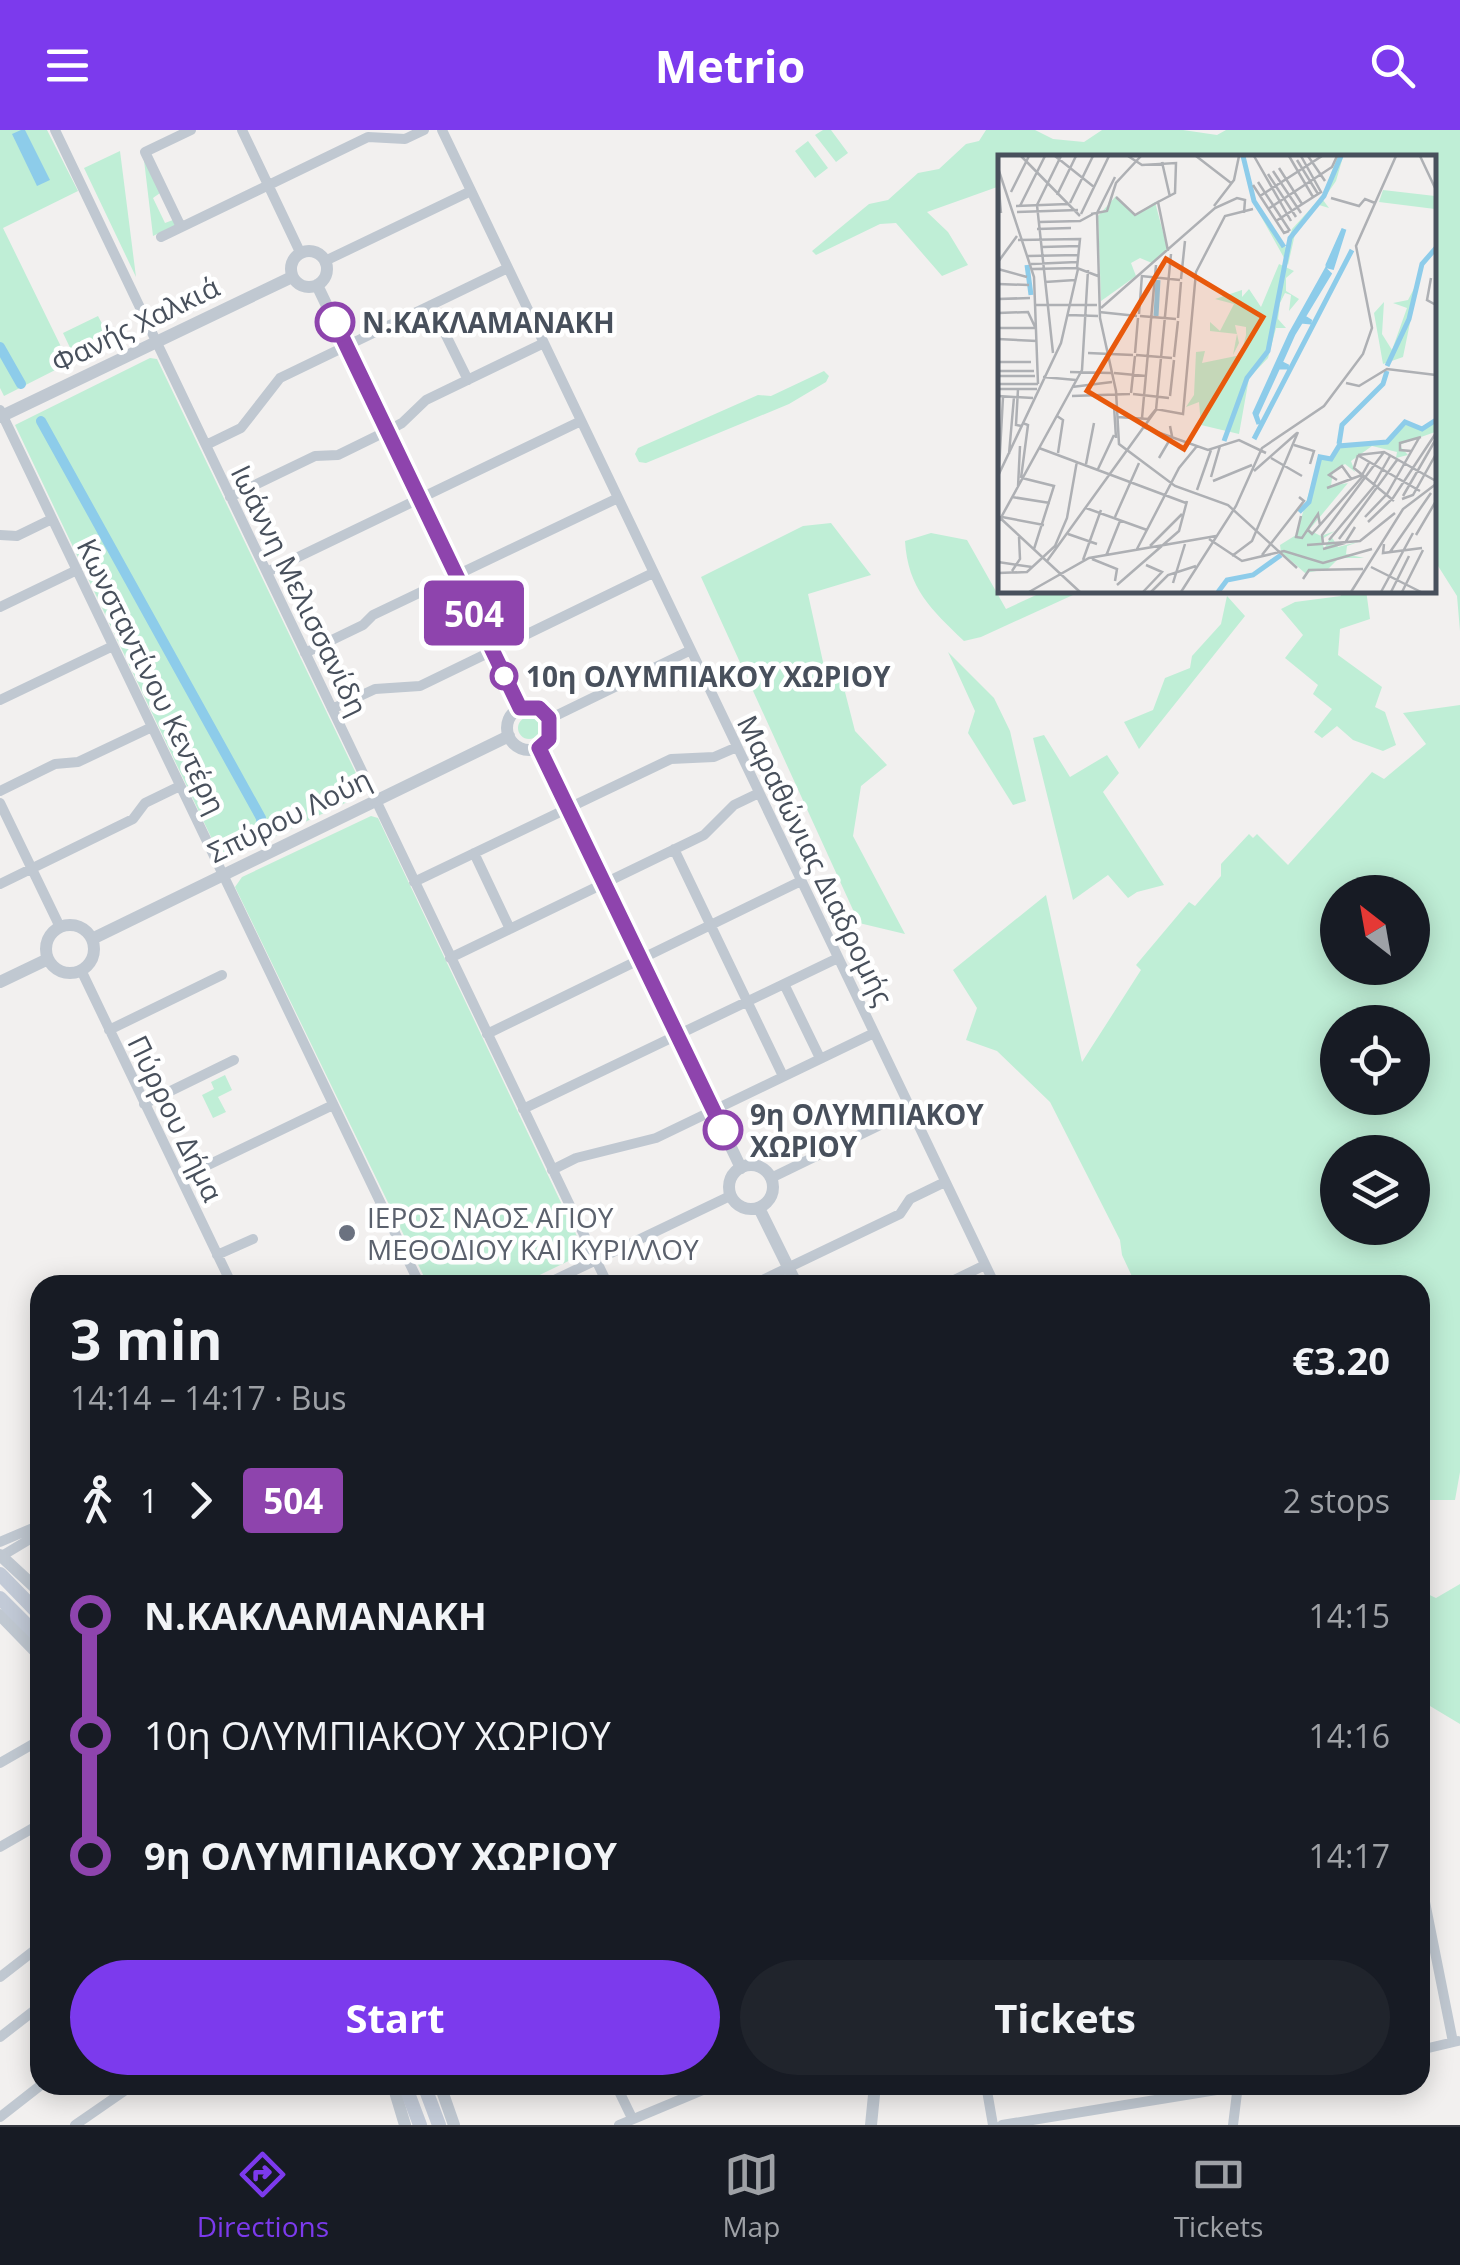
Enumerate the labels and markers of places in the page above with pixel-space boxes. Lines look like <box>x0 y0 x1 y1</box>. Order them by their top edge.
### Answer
marker: Ν.ΚΑΚΛΑΜΑΝΑΚΗ <box>316 303 354 341</box>
place label: Ν.ΚΑΚΛΑΜΑΝΑΚΗ <box>362 303 615 341</box>
place label: 10η ΟΛΥΜΠΙΑΚΟΥ ΧΩΡΙΟΥ <box>526 657 891 695</box>
marker: 10η ΟΛΥΜΠΙΑΚΟΥ ΧΩΡΙΟΥ <box>491 663 517 689</box>
place label: 9η ΟΛΥΜΠΙΑΚΟΥ ΧΩΡΙΟΥ <box>750 1095 984 1165</box>
marker: 9η ΟΛΥΜΠΙΑΚΟΥ ΧΩΡΙΟΥ <box>704 1111 742 1149</box>
place label: ΙΕΡΟΣ ΝΑΟΣ ΑΓΙΟΥ ΜΕΘΟΔΙΟΥ ΚΑΙ ΚΥΡΙΛΛΟΥ <box>367 1198 699 1268</box>
marker: ΙΕΡΟΣ ΝΑΟΣ ΑΓΙΟΥ ΜΕΘΟΔΙΟΥ ΚΑΙ ΚΥΡΙΛΛΟΥ <box>336 1222 358 1244</box>

